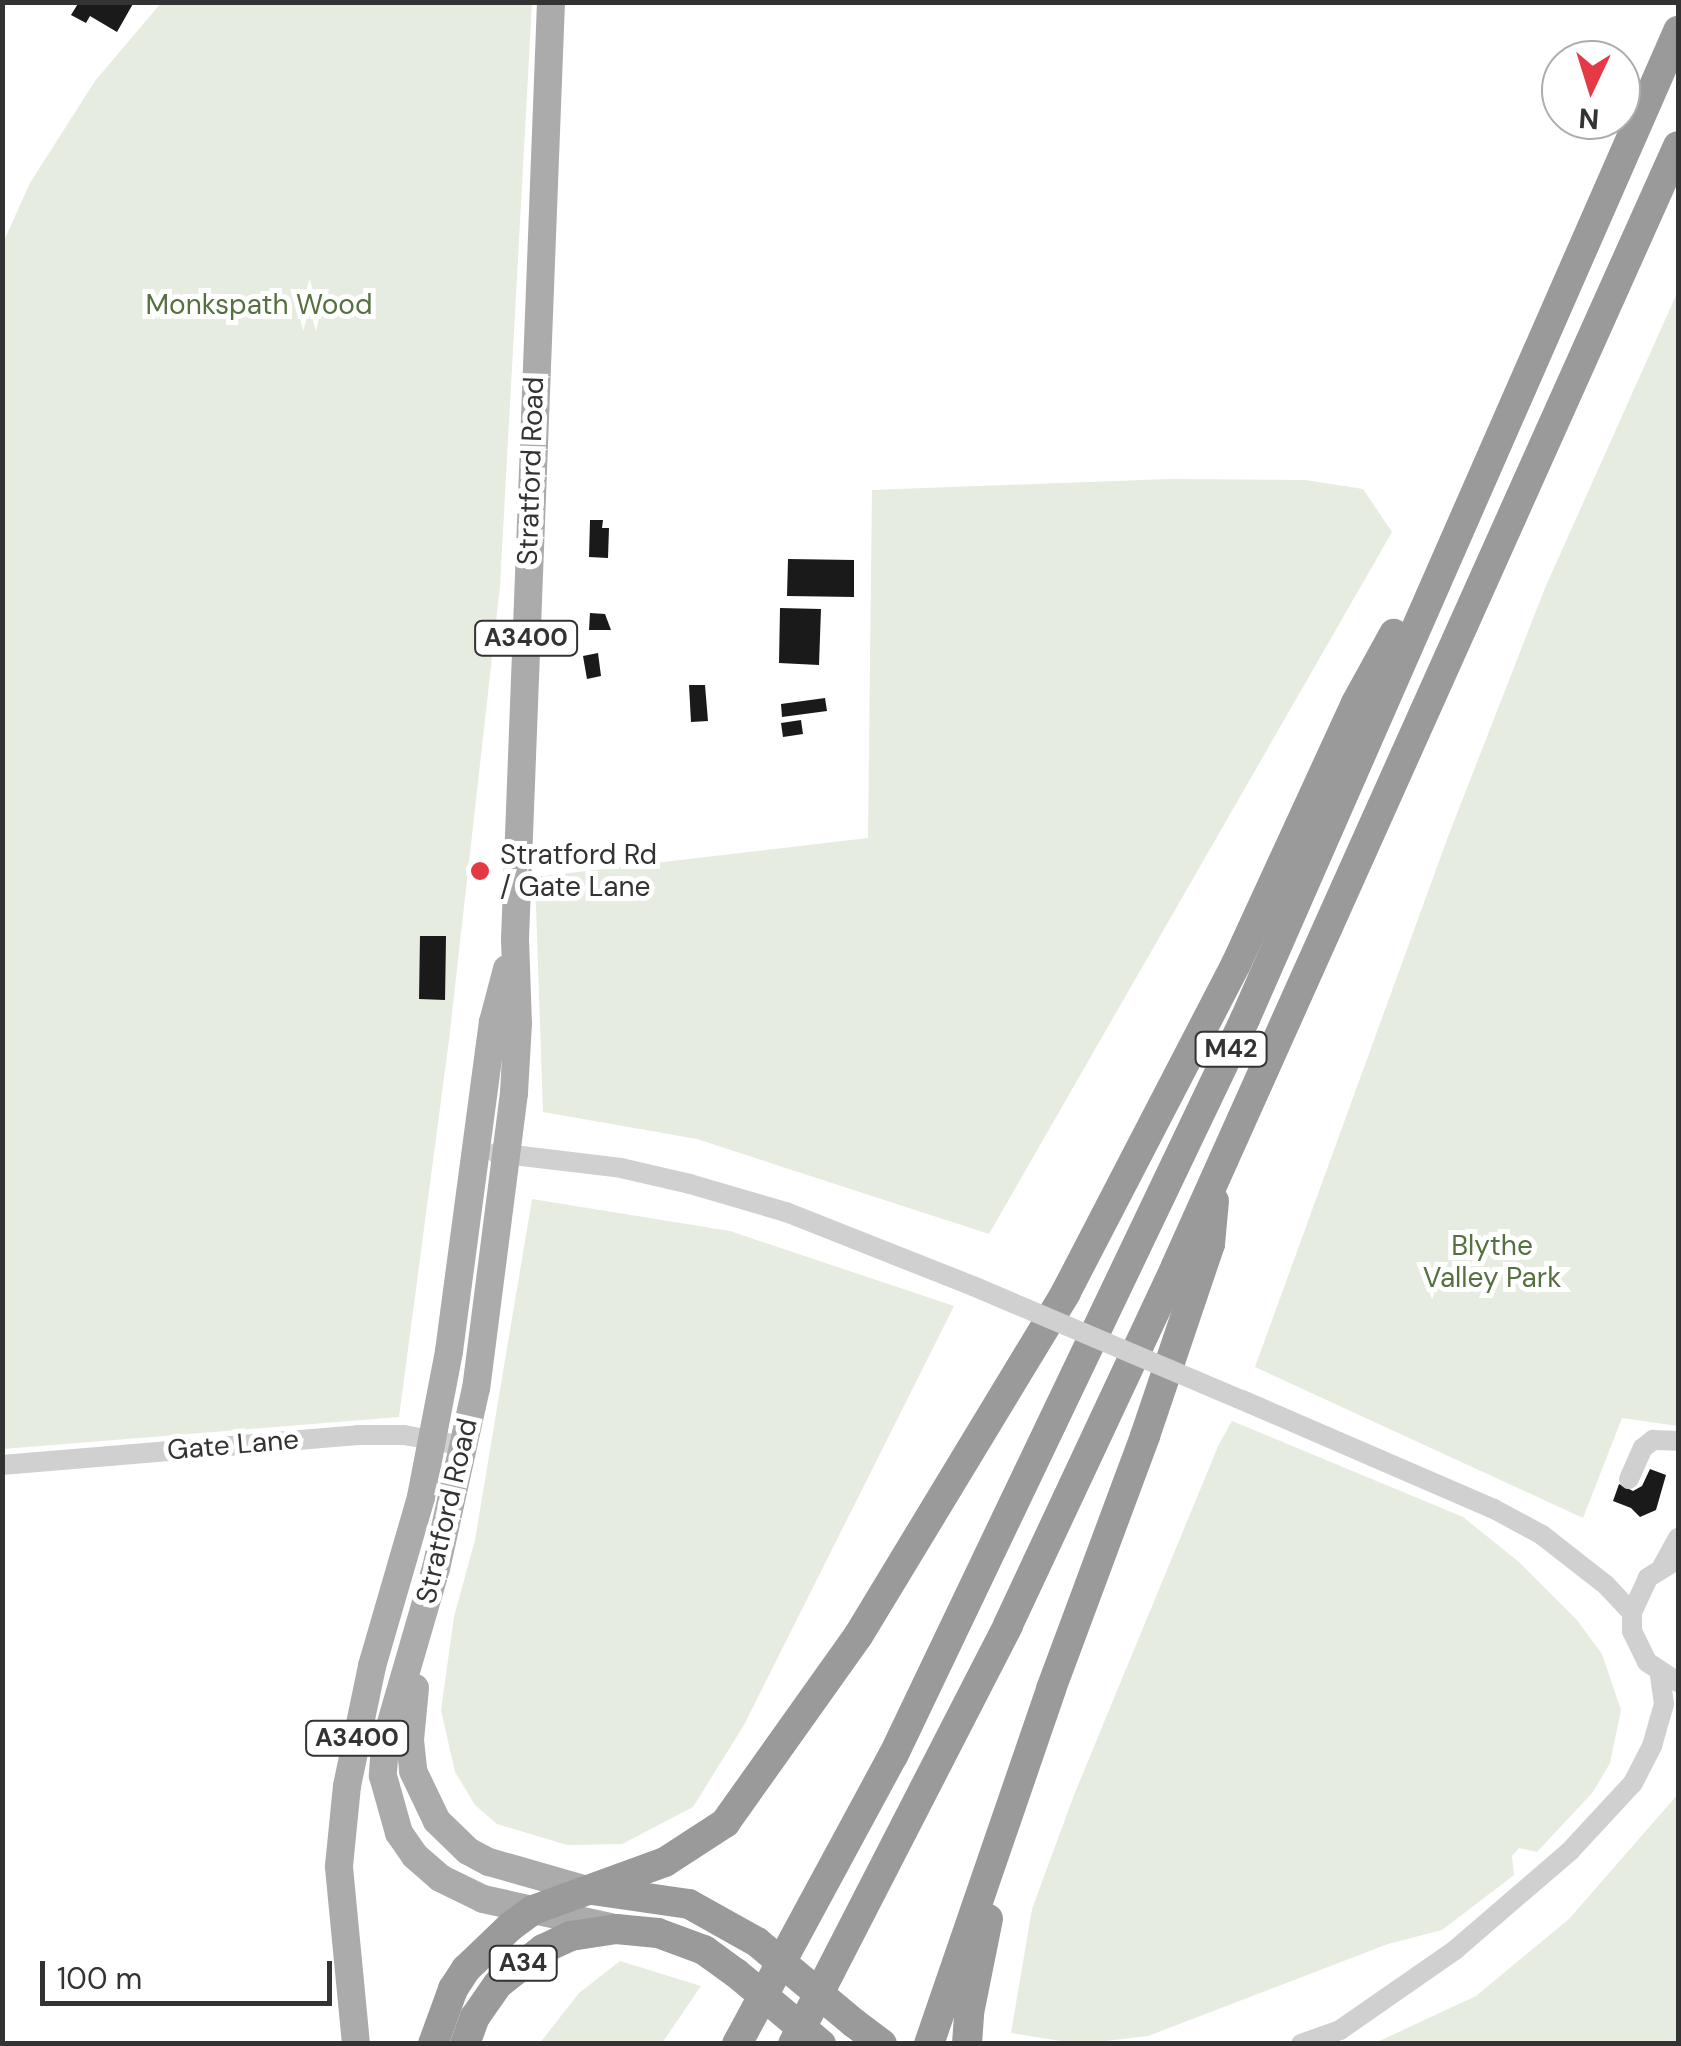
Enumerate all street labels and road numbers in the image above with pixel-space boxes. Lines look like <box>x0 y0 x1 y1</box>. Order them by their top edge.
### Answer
street label: Stratford Road <box>511 376 551 566</box>
road number: A3400 <box>474 618 578 658</box>
road number: M42 <box>1194 1029 1268 1069</box>
street label: Stratford Road <box>409 1415 485 1607</box>
street label: Gate Lane <box>166 1423 300 1467</box>
road number: A3400 <box>304 1718 410 1758</box>
road number: A34 <box>488 1943 558 1983</box>

